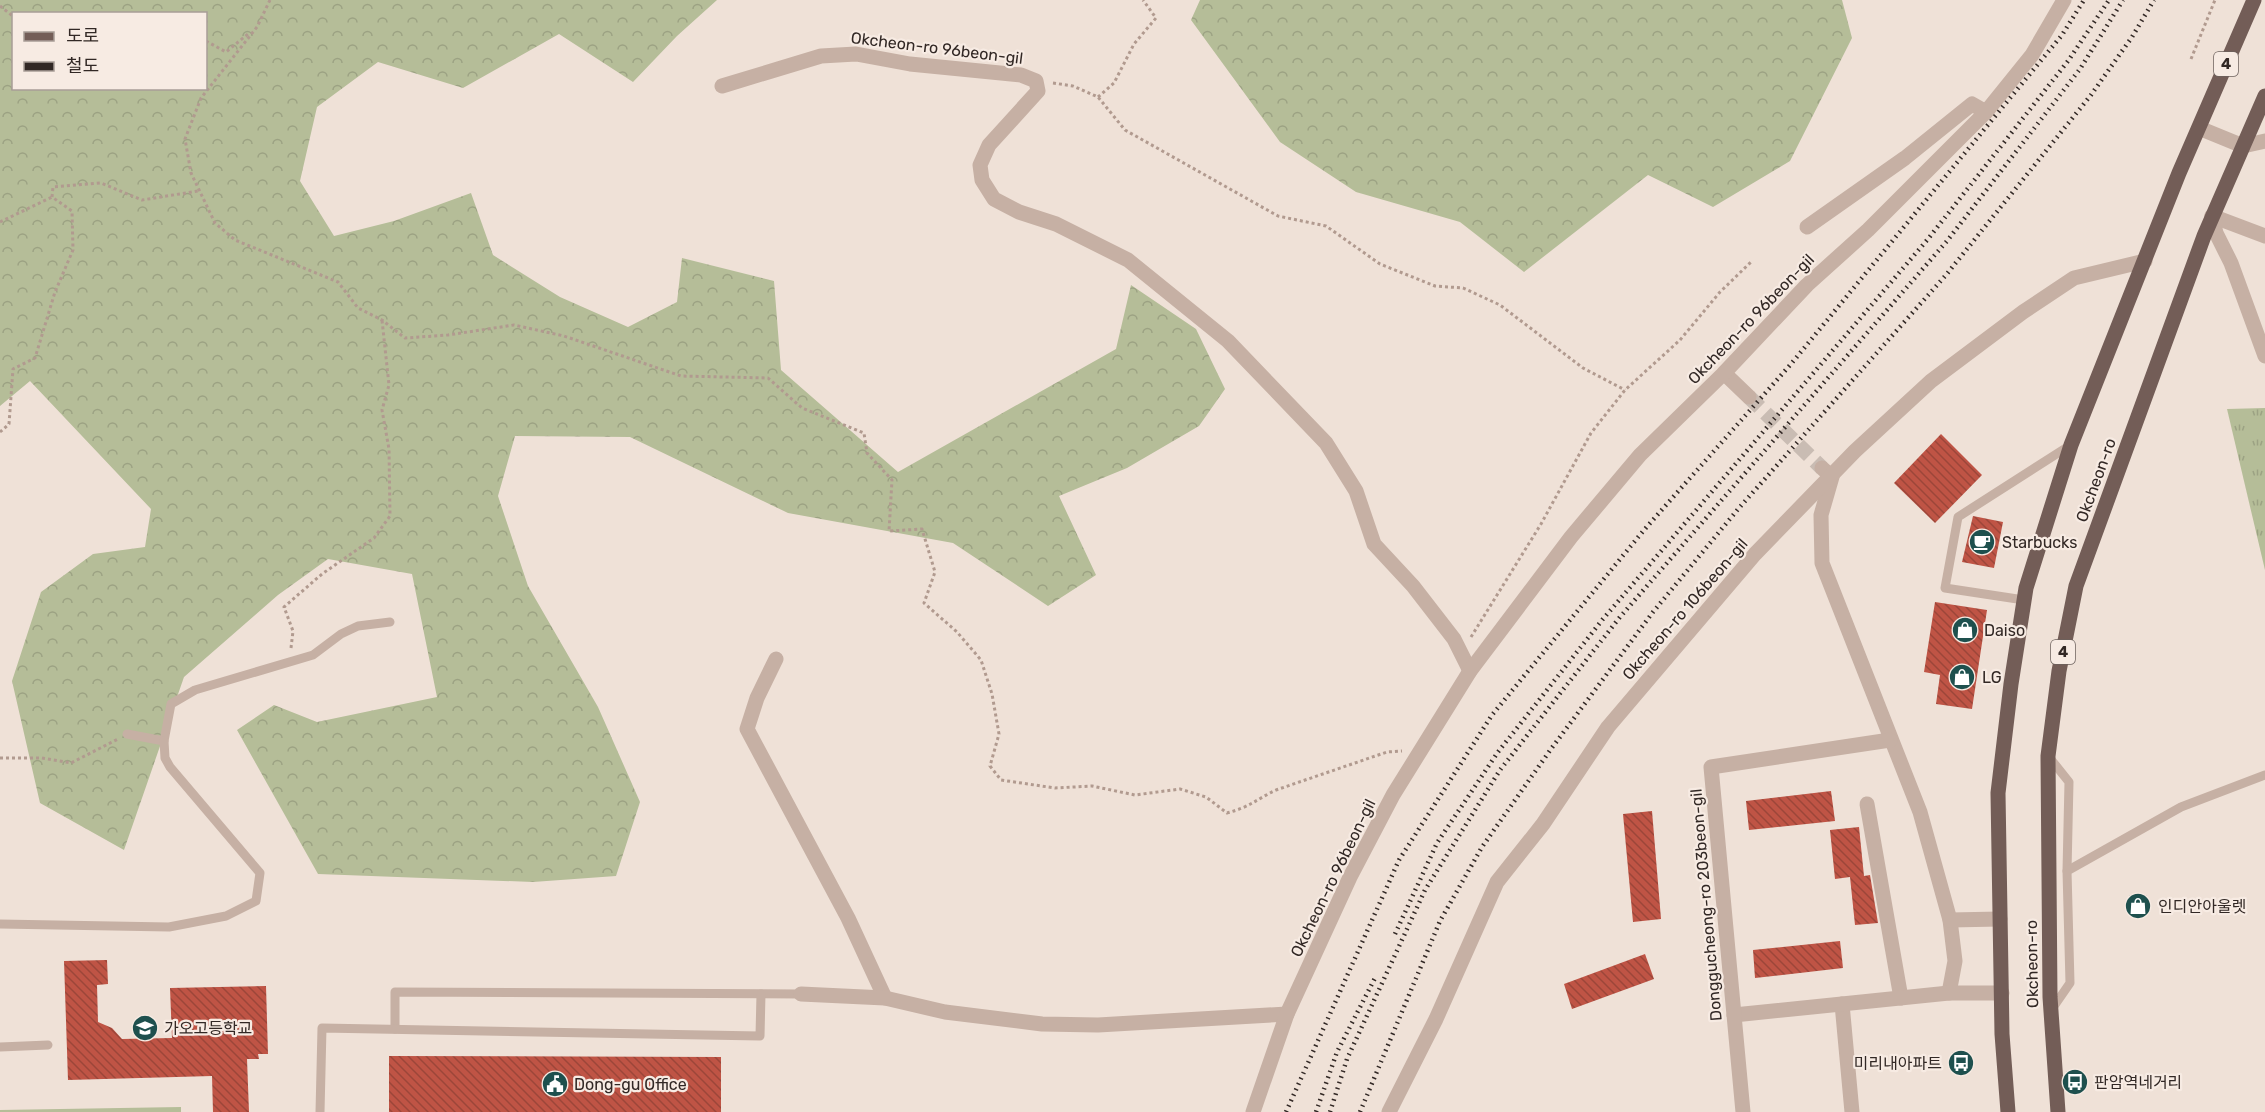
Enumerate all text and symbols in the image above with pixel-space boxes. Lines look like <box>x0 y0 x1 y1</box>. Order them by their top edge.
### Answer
legend <box>12 12 207 90</box>
text: 도로 <box>66 25 99 47</box>
street label: Okcheon-ro 96beon-gil <box>850 28 1024 68</box>
road number: 4 <box>2214 52 2238 76</box>
text: 철도 <box>66 55 99 77</box>
street label: Okcheon-ro 96beon-gil <box>1684 250 1818 388</box>
street label: Okcheon-ro <box>2072 435 2120 525</box>
cafe icon: Starbucks <box>1967 527 1997 557</box>
place label: Starbucks <box>2002 533 2077 552</box>
street label: Okcheon-ro 106beon-gil <box>1618 534 1752 684</box>
shop icon: Daiso <box>1950 615 1980 645</box>
place label: Daiso <box>1984 621 2025 640</box>
road number: 4 <box>2051 640 2075 664</box>
shop icon: LG <box>1947 662 1977 692</box>
place label: LG <box>1982 668 2002 687</box>
street label: Donggucheong-ro 203beon-gil <box>1686 788 1726 1022</box>
street label: Okcheon-ro 96beon-gil <box>1286 796 1380 960</box>
shop icon: 인디안아울렛 <box>2123 891 2153 921</box>
place label: 인디안아울렛 <box>2158 897 2246 916</box>
street label: Okcheon-ro <box>2022 920 2042 1008</box>
school or university icon: 가오고등학교 <box>130 1013 160 1043</box>
place label: 가오고등학교 <box>164 1019 252 1038</box>
bus stop icon: 미리내아파트 <box>1946 1048 1976 1078</box>
place label: 미리내아파트 <box>1854 1054 1942 1073</box>
bus stop icon: 판암역네거리 <box>2060 1067 2090 1097</box>
public building icon: Dong-gu Office <box>540 1069 570 1099</box>
place label: 판암역네거리 <box>2094 1073 2182 1092</box>
place label: Dong-gu Office <box>574 1075 687 1094</box>

